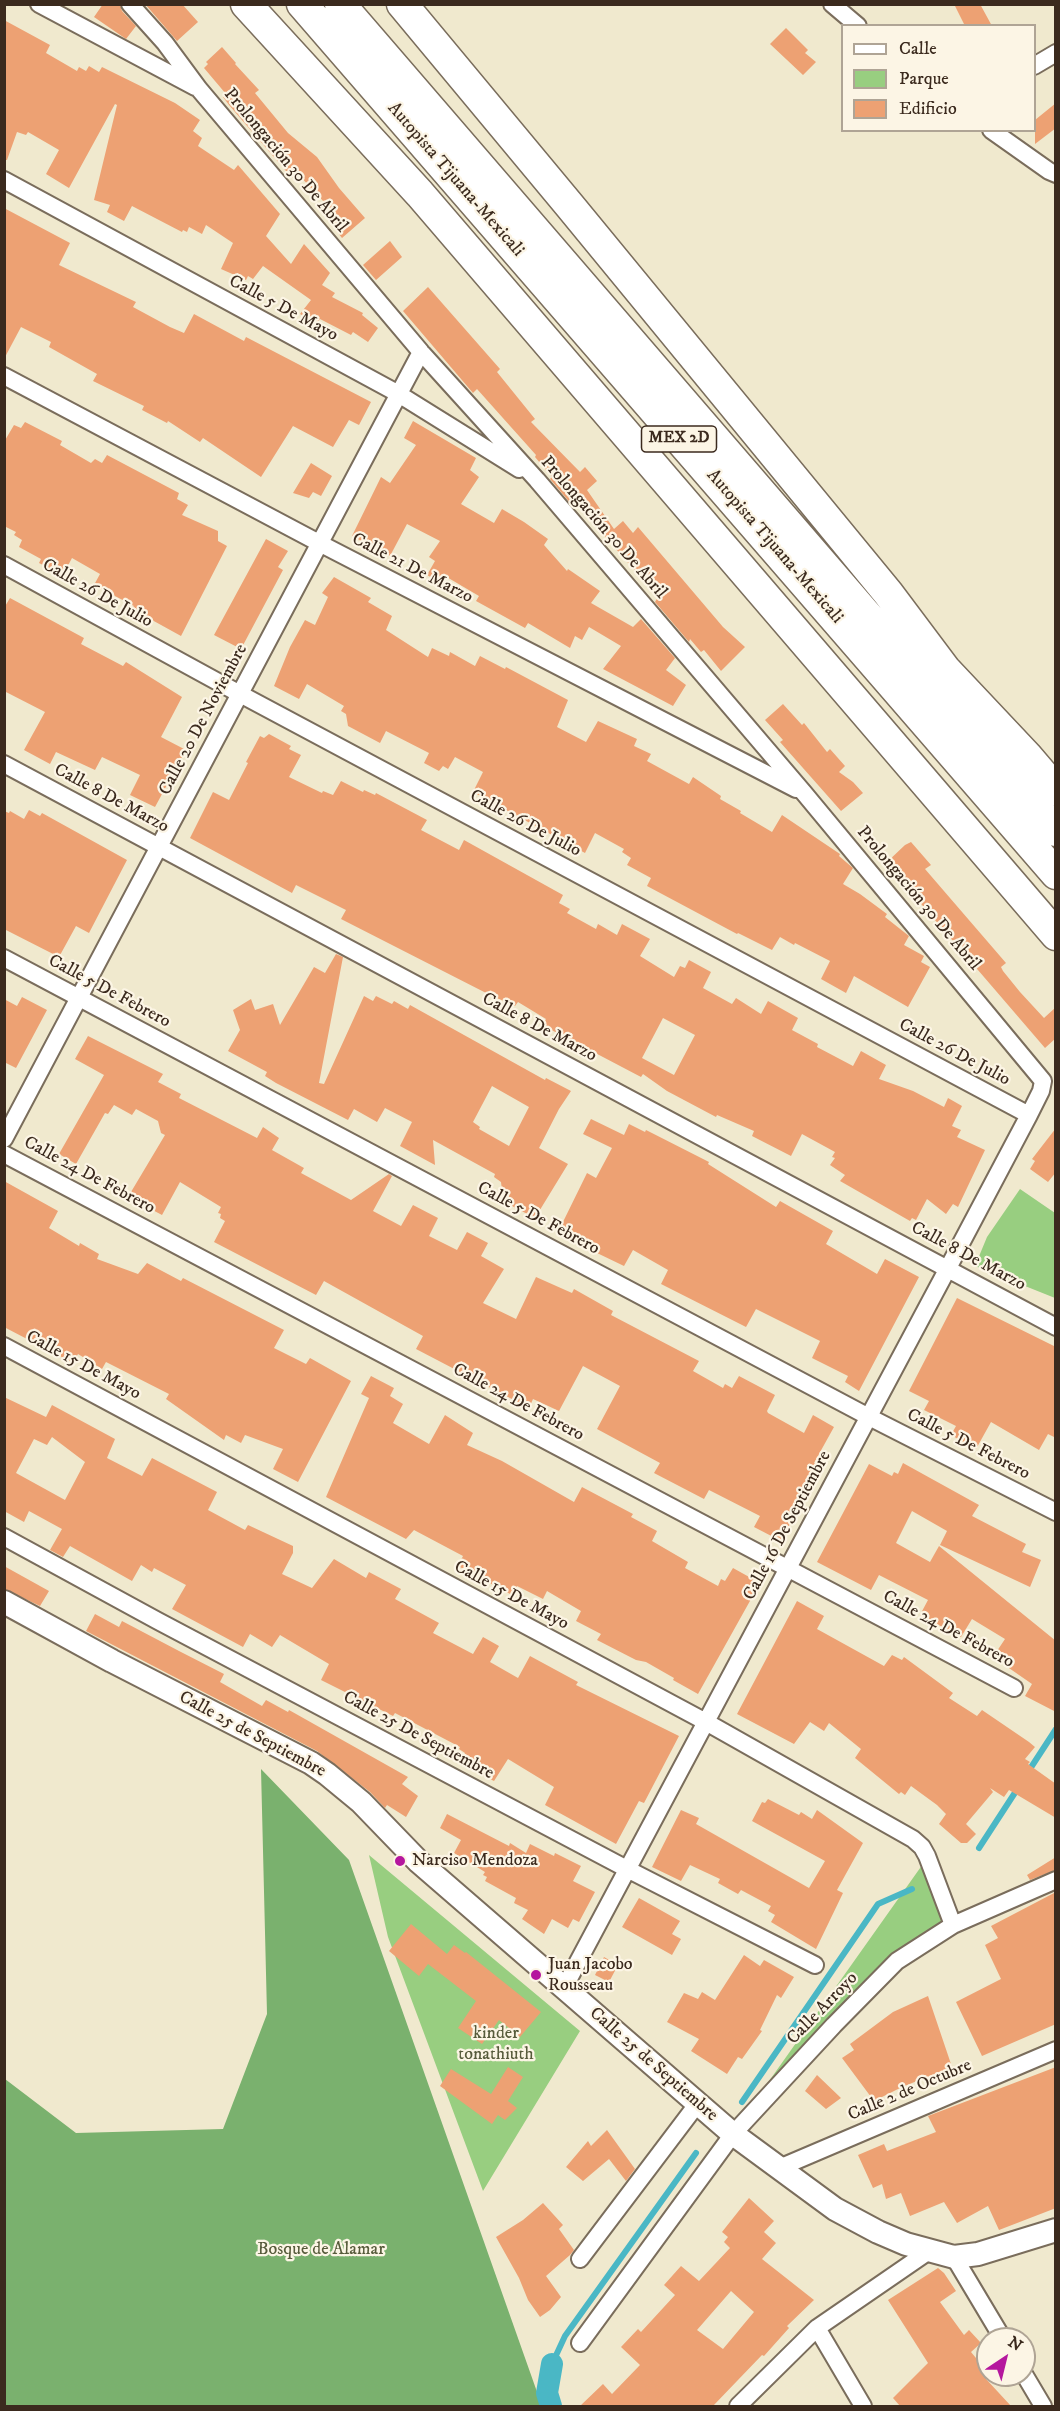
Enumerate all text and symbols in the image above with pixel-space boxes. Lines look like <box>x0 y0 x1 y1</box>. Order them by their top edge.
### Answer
legend <box>841 24 1036 132</box>
text: Calle <box>899 38 937 60</box>
text: Parque <box>899 68 949 90</box>
street label: Prolongación 30 De Abril <box>218 84 352 238</box>
street label: Autopista Tijuana-Mexicali <box>382 98 528 262</box>
text: Edificio <box>899 98 957 120</box>
street label: Calle 5 De Mayo <box>225 271 341 347</box>
road number: MEX 2D <box>642 426 716 452</box>
street label: Prolongación 30 De Abril <box>535 452 671 604</box>
street label: Autopista Tijuana-Mexicali <box>701 465 847 629</box>
street label: Calle 21 De Marzo <box>348 529 476 609</box>
street label: Calle 26 De Julio <box>38 555 156 633</box>
street label: Calle 20 De Noviembre <box>155 641 253 799</box>
street label: Calle 8 De Marzo <box>50 760 172 838</box>
street label: Calle 26 De Julio <box>466 786 584 862</box>
street label: Prolongación 30 De Abril <box>851 822 985 976</box>
street label: Calle 5 De Febrero <box>44 951 174 1033</box>
street label: Calle 8 De Marzo <box>478 989 600 1067</box>
street label: Calle 26 De Julio <box>895 1015 1013 1091</box>
street label: Calle 24 De Febrero <box>20 1132 158 1220</box>
street label: Calle 5 De Febrero <box>473 1178 603 1260</box>
street label: Calle 8 De Marzo <box>907 1218 1029 1296</box>
street label: Calle 15 De Mayo <box>22 1327 144 1405</box>
street label: Calle 24 De Febrero <box>449 1359 587 1447</box>
street label: Calle 5 De Febrero <box>903 1405 1033 1485</box>
street label: Calle 16 De Septiembre <box>740 1448 836 1604</box>
street label: Calle 15 De Mayo <box>450 1557 572 1635</box>
street label: Calle 24 De Febrero <box>879 1586 1017 1674</box>
street label: Calle 25 de Septiembre <box>175 1687 329 1783</box>
street label: Calle 25 De Septiembre <box>339 1687 497 1785</box>
place label: Narciso Mendoza <box>412 1850 538 1872</box>
marker: Narciso Mendoza <box>393 1854 407 1868</box>
place label: Juan Jacobo Rousseau <box>548 1954 633 1996</box>
marker: Juan Jacobo Rousseau <box>529 1968 543 1982</box>
street label: Calle Arroyo <box>783 1968 863 2050</box>
street label: Calle 25 de Septiembre <box>584 2003 722 2127</box>
park label: kinder tonathiuth <box>458 2023 534 2066</box>
street label: Calle 2 de Octubre <box>845 2055 975 2127</box>
park label: Bosque de Alamar <box>257 2239 385 2261</box>
north arrow <box>976 2327 1036 2387</box>
text: N <box>1004 2332 1026 2356</box>

